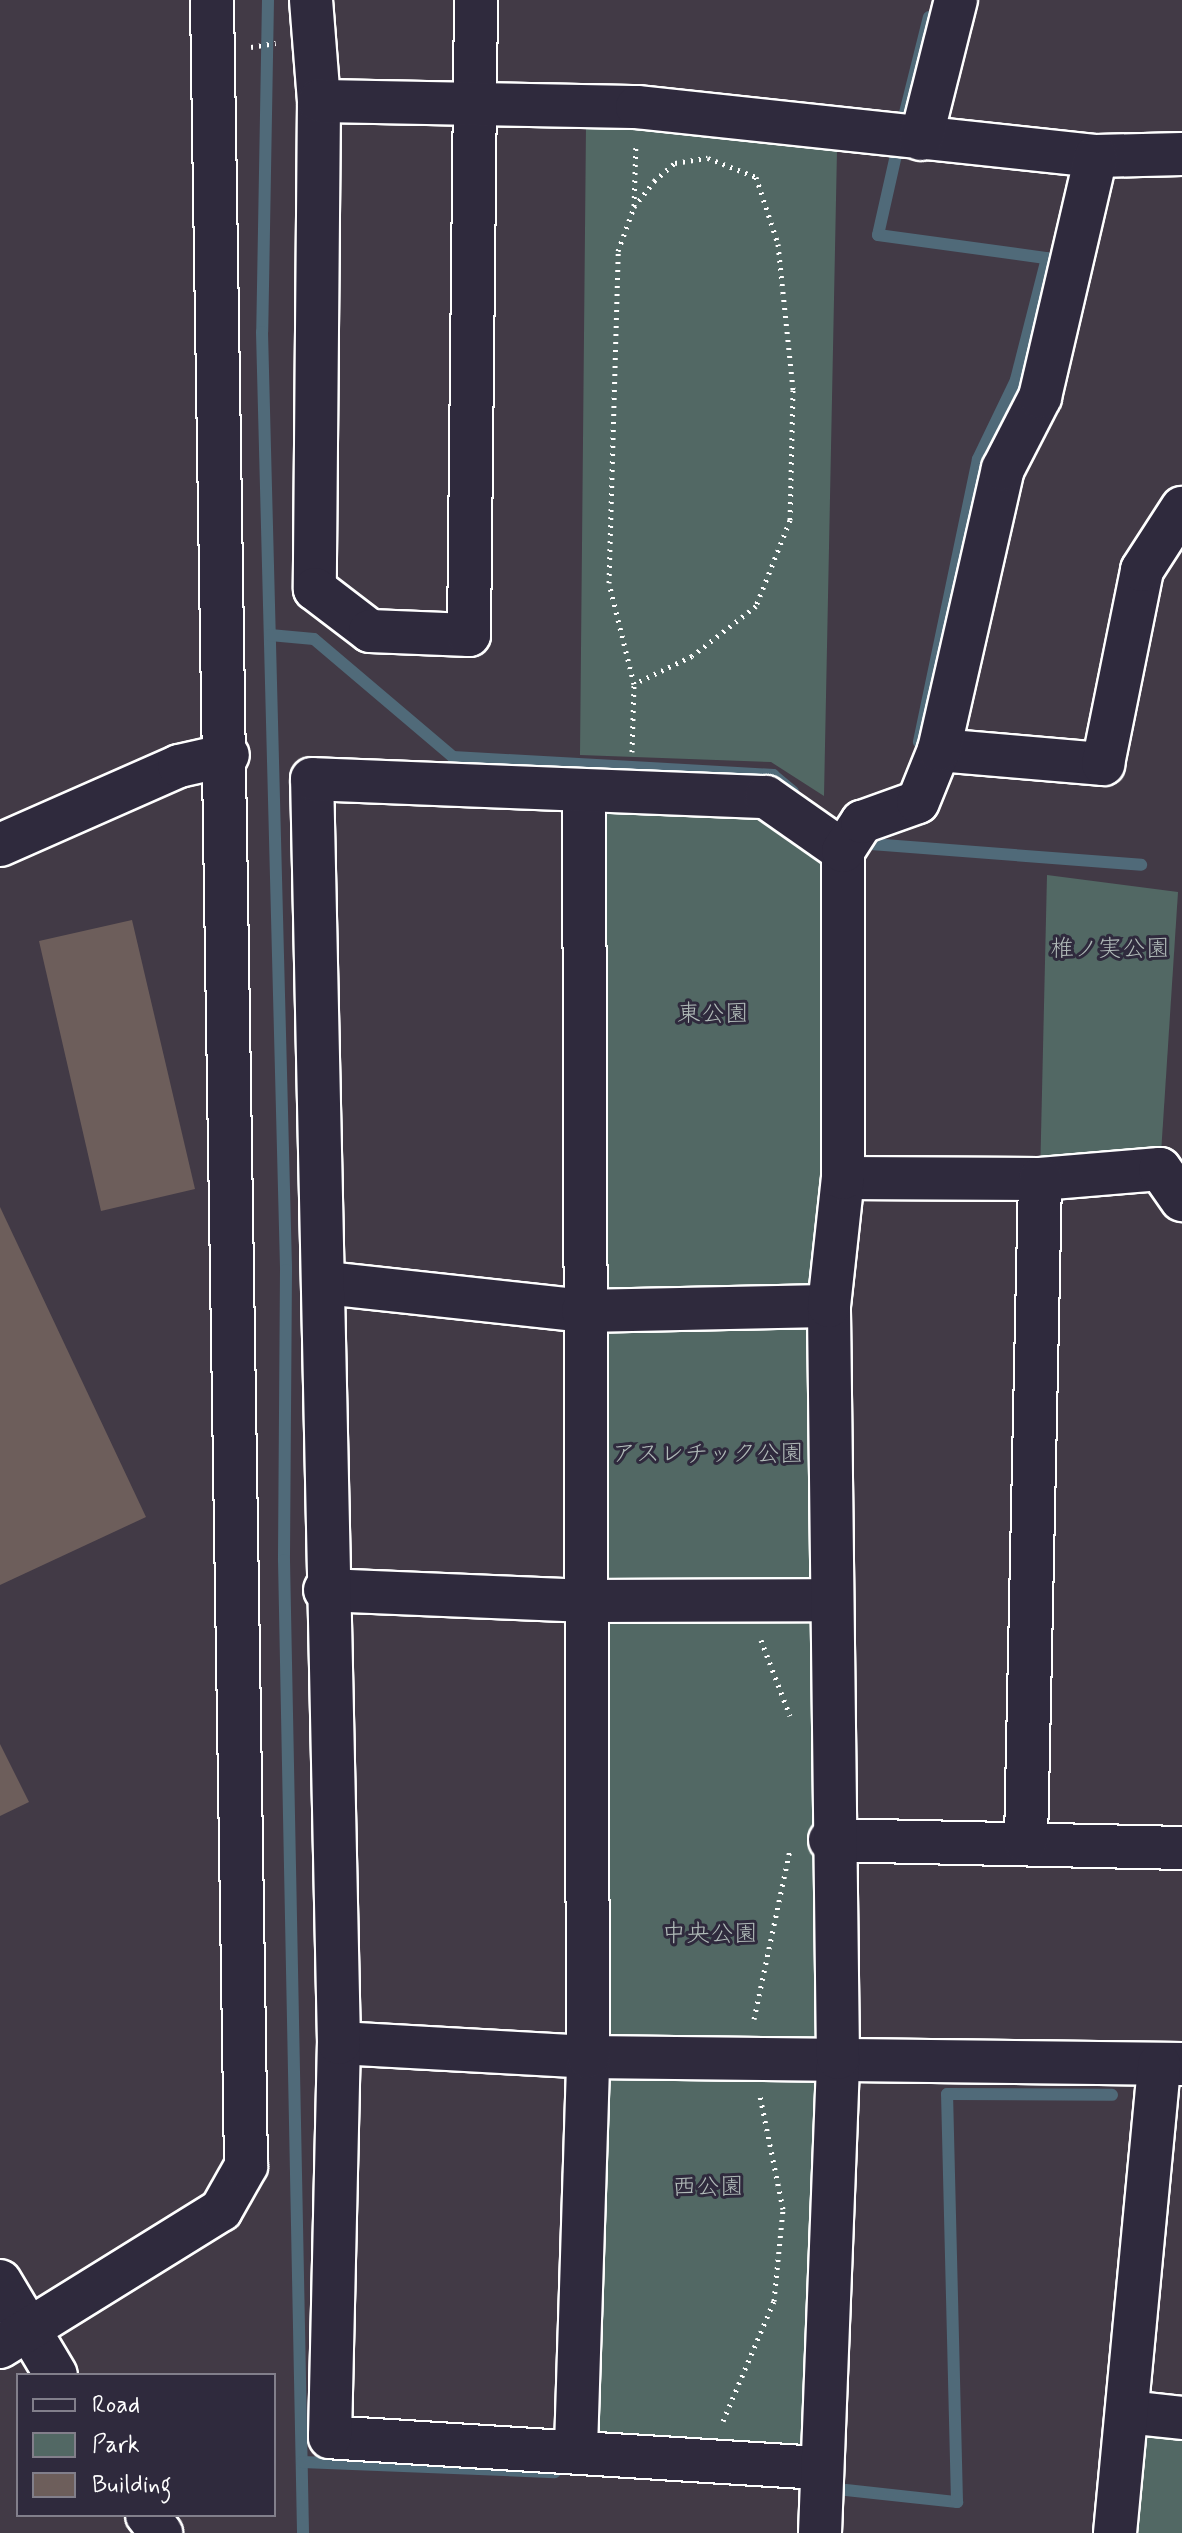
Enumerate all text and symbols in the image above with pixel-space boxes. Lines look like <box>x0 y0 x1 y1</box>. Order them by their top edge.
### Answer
park label: 椎ノ実公園 <box>1050 936 1170 964</box>
park label: 東公園 <box>677 1001 749 1029</box>
park label: アスレチック公園 <box>612 1441 804 1469</box>
park label: 中央公園 <box>662 1921 758 1949</box>
park label: 西公園 <box>672 2174 744 2202</box>
legend <box>16 2373 276 2517</box>
text: Road <box>92 2390 140 2421</box>
text: Park <box>92 2430 140 2461</box>
text: Building <box>92 2470 172 2501</box>

